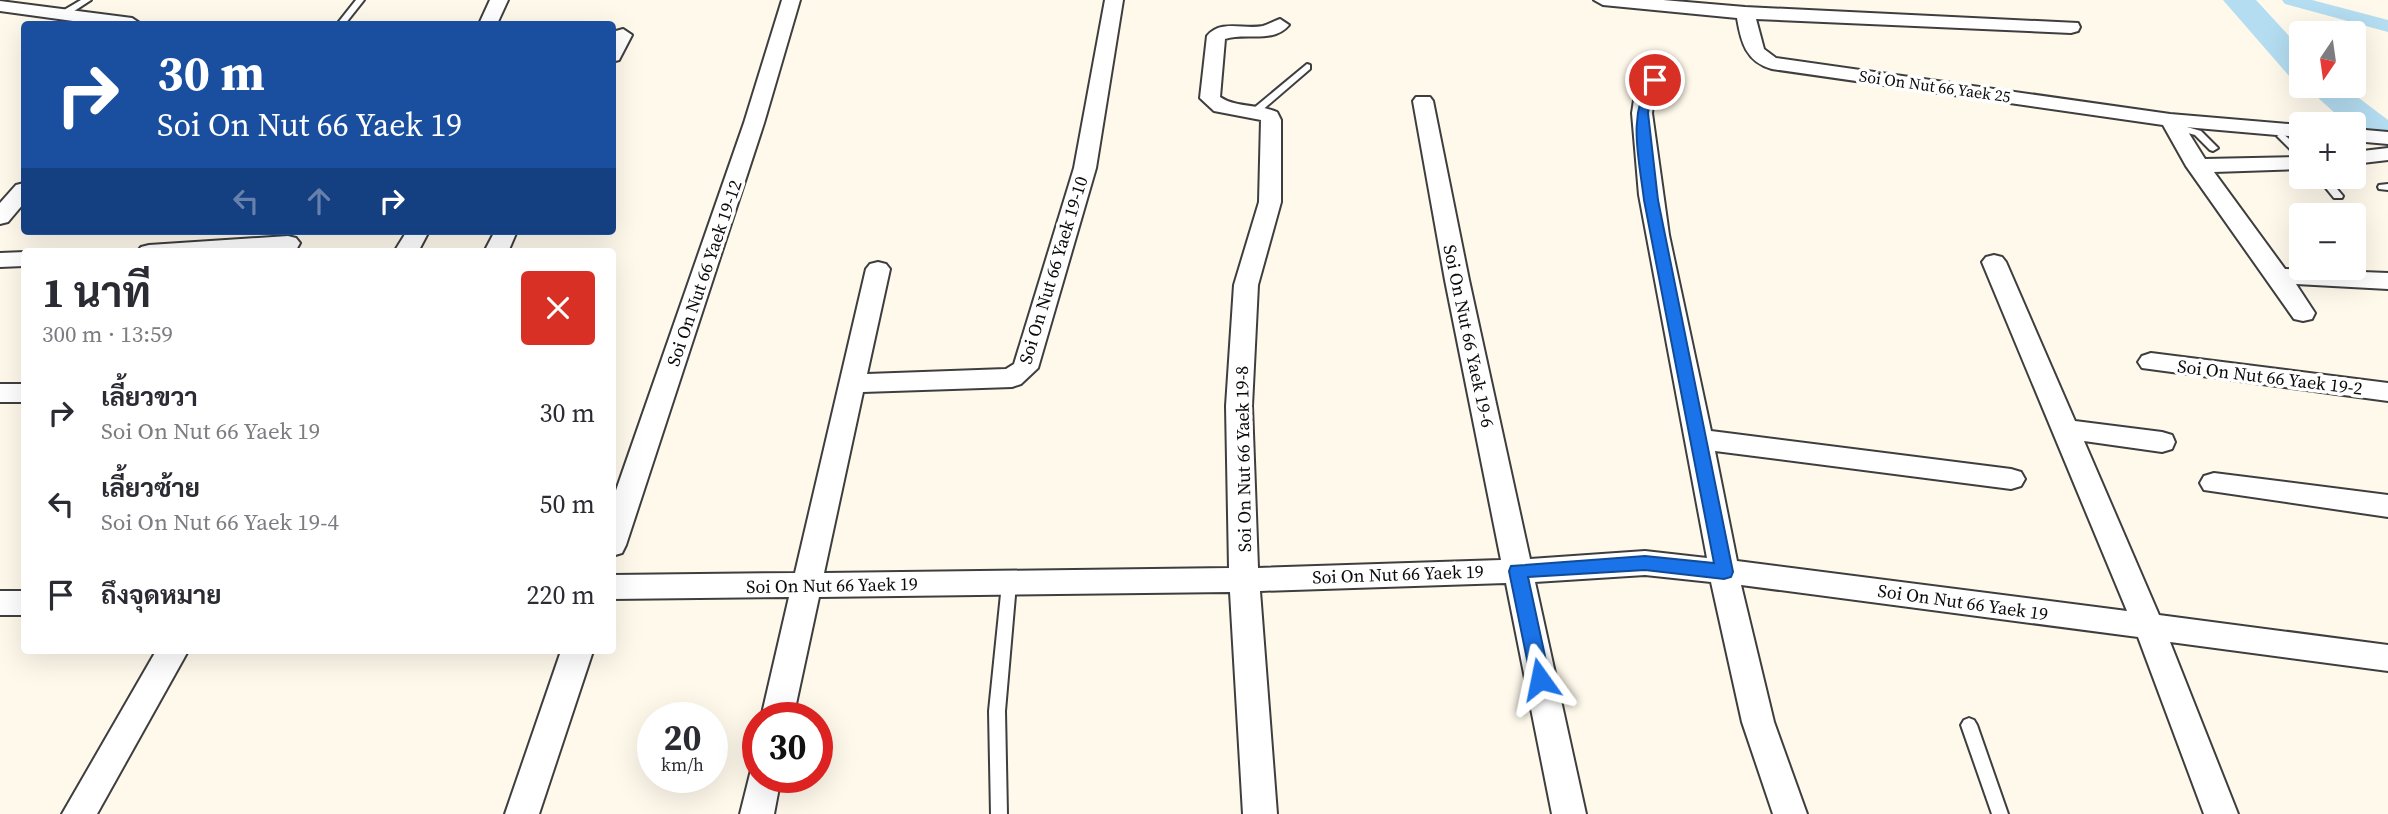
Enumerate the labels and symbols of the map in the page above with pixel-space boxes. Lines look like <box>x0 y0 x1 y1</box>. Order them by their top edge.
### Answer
north arrow <box>2289 21 2366 98</box>
pin <box>1625 50 1685 110</box>
street label: Soi On Nut 66 Yaek 25 <box>1858 64 2012 108</box>
street label: Soi On Nut 66 Yaek 19-10 <box>1012 173 1094 367</box>
street label: Soi On Nut 66 Yaek 19-12 <box>660 177 748 369</box>
street label: Soi On Nut 66 Yaek 19-6 <box>1437 242 1501 430</box>
street label: Soi On Nut 66 Yaek 19-2 <box>2176 353 2364 401</box>
street label: Soi On Nut 66 Yaek 19-8 <box>1229 366 1257 552</box>
street label: Soi On Nut 66 Yaek 19 <box>1312 559 1484 589</box>
street label: Soi On Nut 66 Yaek 19 <box>746 571 918 599</box>
street label: Soi On Nut 66 Yaek 19 <box>1876 578 2050 626</box>
position arrow <box>1503 642 1577 716</box>
speed limit sign: 30 <box>742 702 833 793</box>

